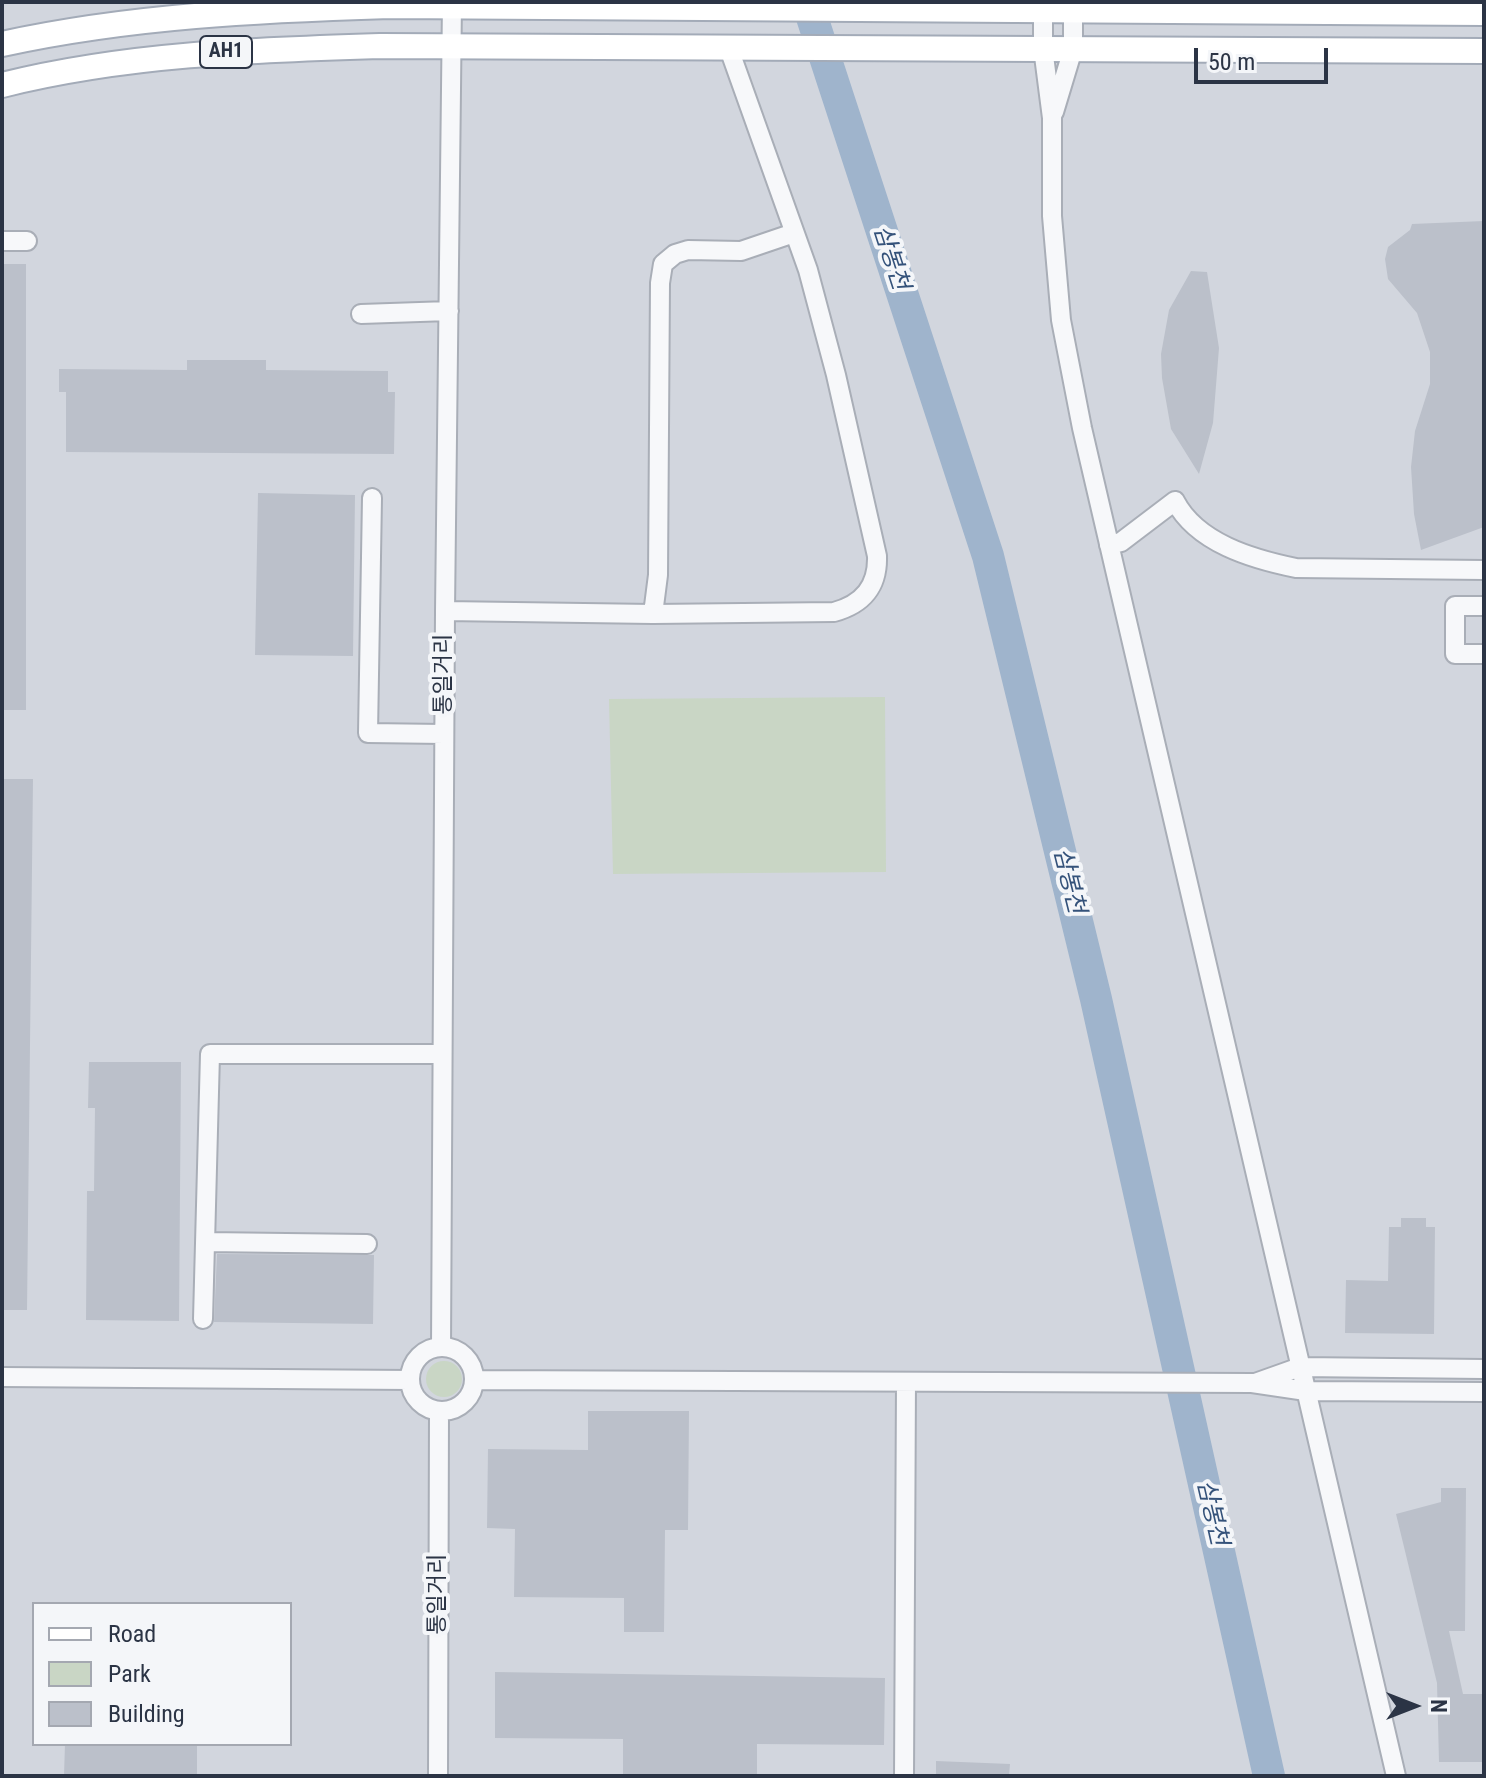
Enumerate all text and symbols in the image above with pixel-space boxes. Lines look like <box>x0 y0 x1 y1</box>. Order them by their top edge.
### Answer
scale bar <box>1198 32 1332 82</box>
road number: AH1 <box>200 36 252 68</box>
text: 50 m <box>1208 48 1255 76</box>
water label: 삼봉천 <box>866 222 914 294</box>
street label: 통일거리 <box>431 634 457 714</box>
water label: 삼봉천 <box>1046 845 1090 917</box>
water label: 삼봉천 <box>1190 1477 1232 1549</box>
street label: 통일거리 <box>425 1554 451 1634</box>
legend <box>32 1602 292 1746</box>
text: Road <box>108 1620 156 1648</box>
text: Park <box>108 1660 151 1688</box>
north arrow <box>1374 1666 1454 1746</box>
text: N <box>1426 1699 1451 1713</box>
text: Building <box>108 1700 185 1728</box>

